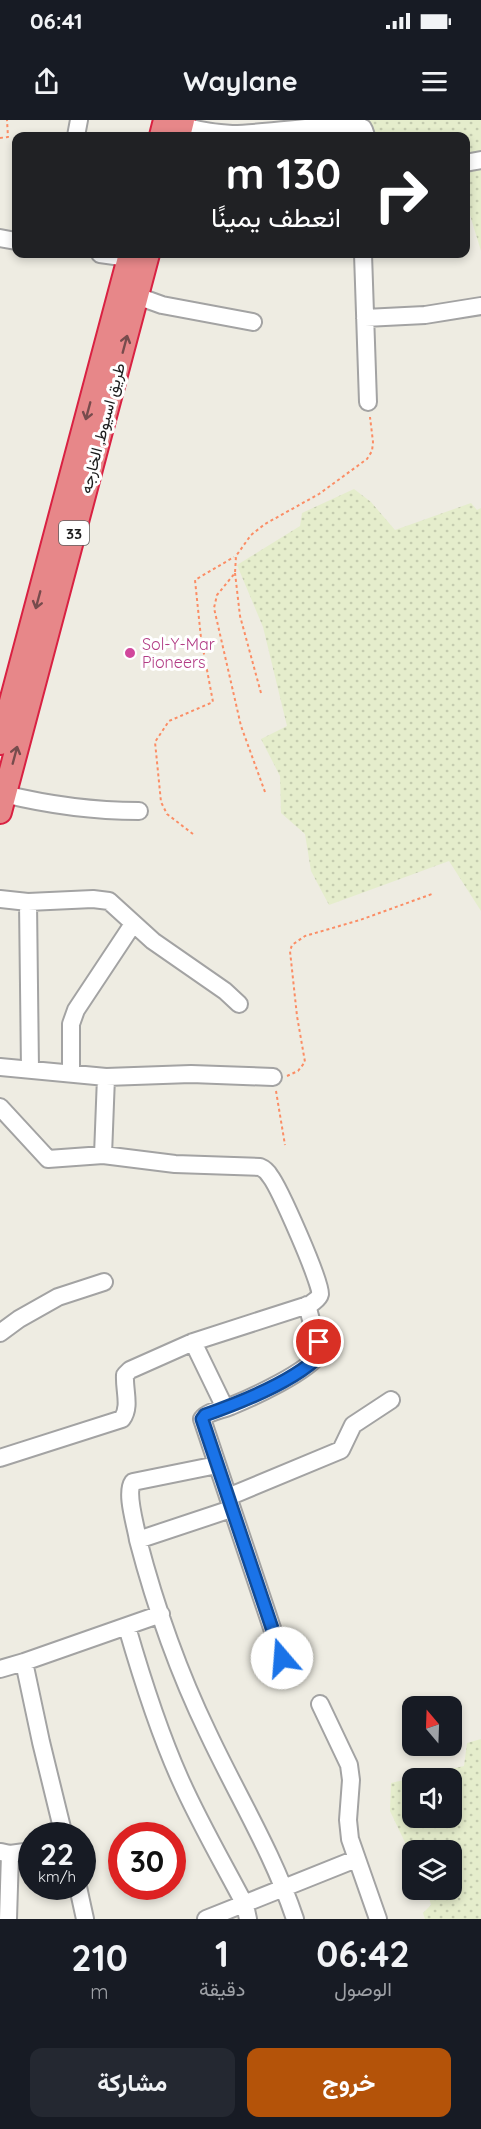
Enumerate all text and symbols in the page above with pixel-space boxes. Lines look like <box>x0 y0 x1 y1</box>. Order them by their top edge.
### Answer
text: 06:41 <box>30 7 83 35</box>
text: Waylane <box>183 64 298 98</box>
icon: share <box>30 65 63 98</box>
icon: menu <box>418 65 451 98</box>
text: 130 m <box>226 147 341 200</box>
icon: right <box>362 156 440 234</box>
text: انعطف يمينًا <box>211 200 341 234</box>
one-way arrow <box>119 335 131 354</box>
street label: طريق اسيوط, الخارجه <box>75 361 130 496</box>
one-way arrow <box>82 402 93 421</box>
road number: 33 <box>59 521 89 545</box>
one-way arrow <box>32 590 43 609</box>
place label: Sol-Y-Mar Pioneers <box>142 634 215 672</box>
marker: Sol-Y-Mar Pioneers <box>123 646 137 660</box>
one-way arrow <box>9 746 21 765</box>
pin <box>293 1316 344 1367</box>
icon: arrive <box>302 1325 335 1358</box>
position arrow <box>250 1626 314 1690</box>
north arrow <box>402 1696 462 1756</box>
map controls <box>402 1696 462 1900</box>
button: sound <box>402 1768 462 1828</box>
speed limit sign: 30 <box>108 1822 186 1900</box>
text: 22 <box>40 1835 74 1873</box>
button: layers <box>402 1840 462 1900</box>
text: km/h <box>38 1867 76 1886</box>
text: 1 <box>215 1931 229 1976</box>
text: 06:42 <box>316 1931 410 1976</box>
text: 210 <box>71 1935 128 1980</box>
text: دقيقة <box>199 1976 245 2001</box>
text: الوصول <box>334 1976 392 2001</box>
text: m <box>90 1979 109 2004</box>
button: مشاركة <box>30 2048 235 2117</box>
button: خروج <box>247 2048 451 2117</box>

